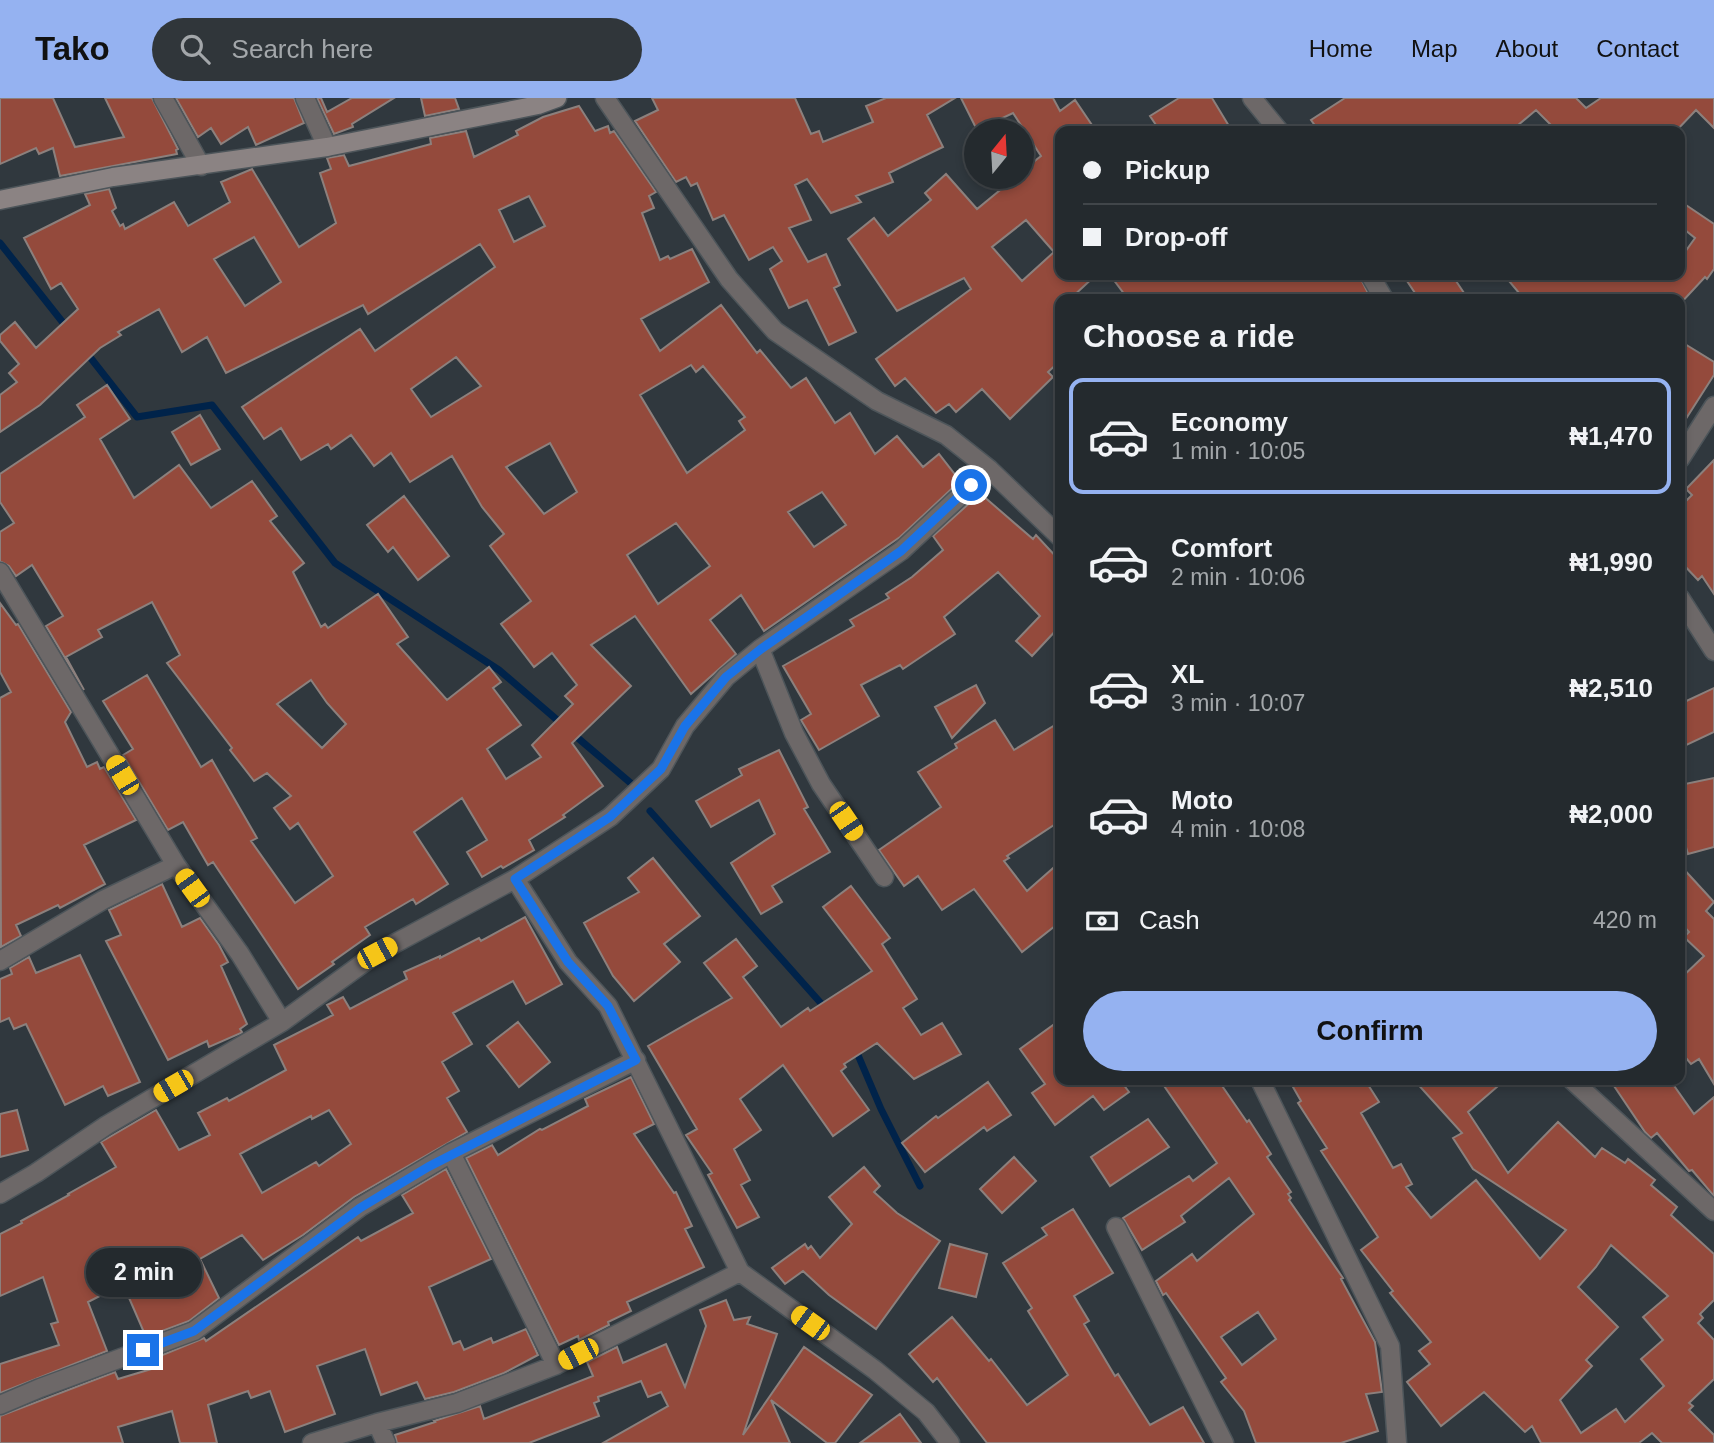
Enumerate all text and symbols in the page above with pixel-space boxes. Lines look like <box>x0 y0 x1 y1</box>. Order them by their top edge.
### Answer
search box <box>152 18 642 81</box>
text: Tako <box>35 30 110 67</box>
icon: search <box>176 30 214 68</box>
text: Search here <box>232 34 373 64</box>
text: Home <box>1309 35 1373 62</box>
text: Map <box>1411 35 1458 62</box>
text: About <box>1496 35 1558 62</box>
text: Contact <box>1596 35 1679 62</box>
north arrow <box>964 119 1034 189</box>
map controls <box>964 119 1034 189</box>
text: Pickup <box>1125 155 1210 185</box>
text: Drop-off <box>1125 222 1228 252</box>
text: Choose a ride <box>1083 318 1295 354</box>
icon: car <box>1087 405 1150 468</box>
text: Economy <box>1171 407 1288 437</box>
text: ₦1,470 <box>1569 421 1653 451</box>
text: 1 min · 10:05 <box>1171 438 1305 464</box>
route start <box>955 469 987 501</box>
icon: car <box>1087 531 1150 594</box>
text: Comfort <box>1171 533 1272 563</box>
text: ₦1,990 <box>1569 547 1653 577</box>
text: 2 min · 10:06 <box>1171 564 1305 590</box>
icon: car <box>1087 657 1150 720</box>
text: XL <box>1171 659 1204 689</box>
text: ₦2,510 <box>1569 673 1653 703</box>
text: 3 min · 10:07 <box>1171 690 1305 716</box>
car <box>103 752 142 798</box>
icon: car <box>1087 783 1150 846</box>
text: Moto <box>1171 785 1233 815</box>
car <box>826 798 867 844</box>
text: ₦2,000 <box>1569 799 1653 829</box>
text: 4 min · 10:08 <box>1171 816 1305 842</box>
car <box>172 865 213 911</box>
icon: cash <box>1083 902 1121 940</box>
text: Cash <box>1139 905 1200 935</box>
text: 420 m <box>1593 907 1657 933</box>
car <box>354 934 401 972</box>
button: Confirm <box>1083 991 1657 1071</box>
car <box>150 1066 197 1106</box>
callout: 2 min <box>85 1248 201 1298</box>
text: 2 min <box>114 1259 174 1285</box>
car <box>787 1302 834 1344</box>
route end <box>127 1334 159 1366</box>
car <box>555 1335 602 1373</box>

